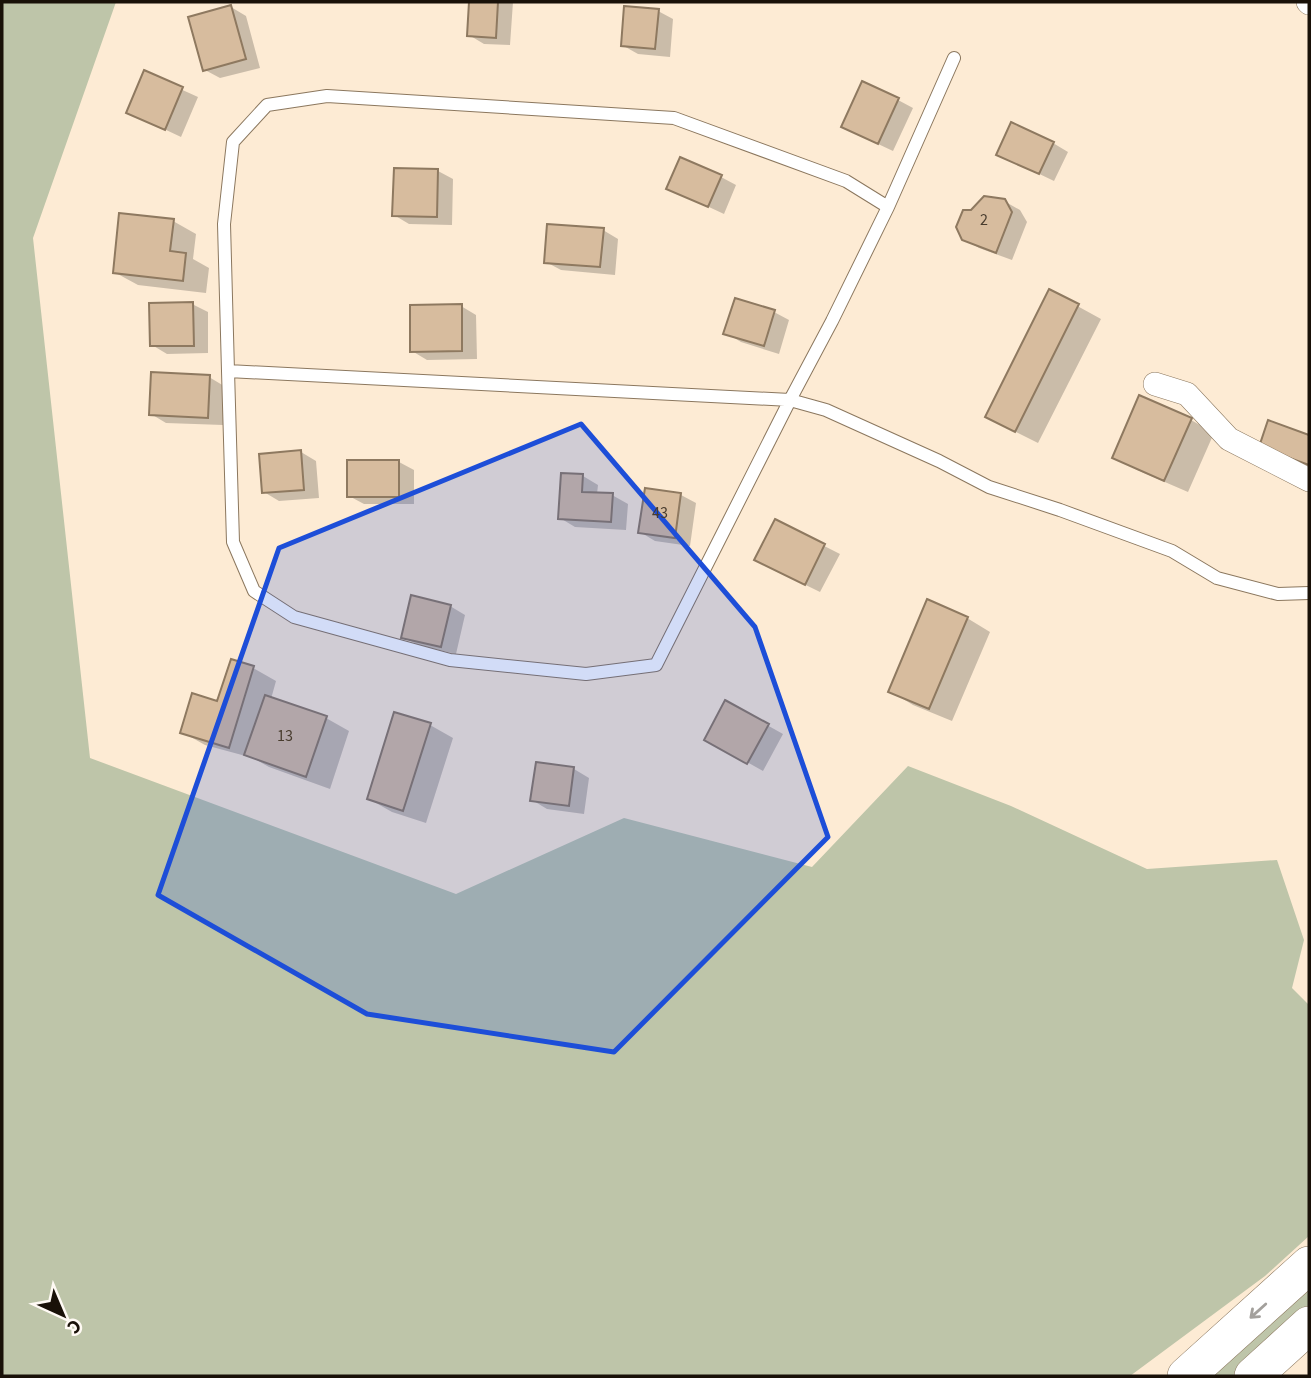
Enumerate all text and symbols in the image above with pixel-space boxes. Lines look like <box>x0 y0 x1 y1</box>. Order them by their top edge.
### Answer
house number: 2 <box>980 209 988 231</box>
house number: 43 <box>652 502 668 524</box>
house number: 13 <box>277 725 293 747</box>
north arrow <box>28 1280 98 1350</box>
one-way arrow <box>1250 1303 1268 1319</box>
text: С <box>60 1313 87 1340</box>

